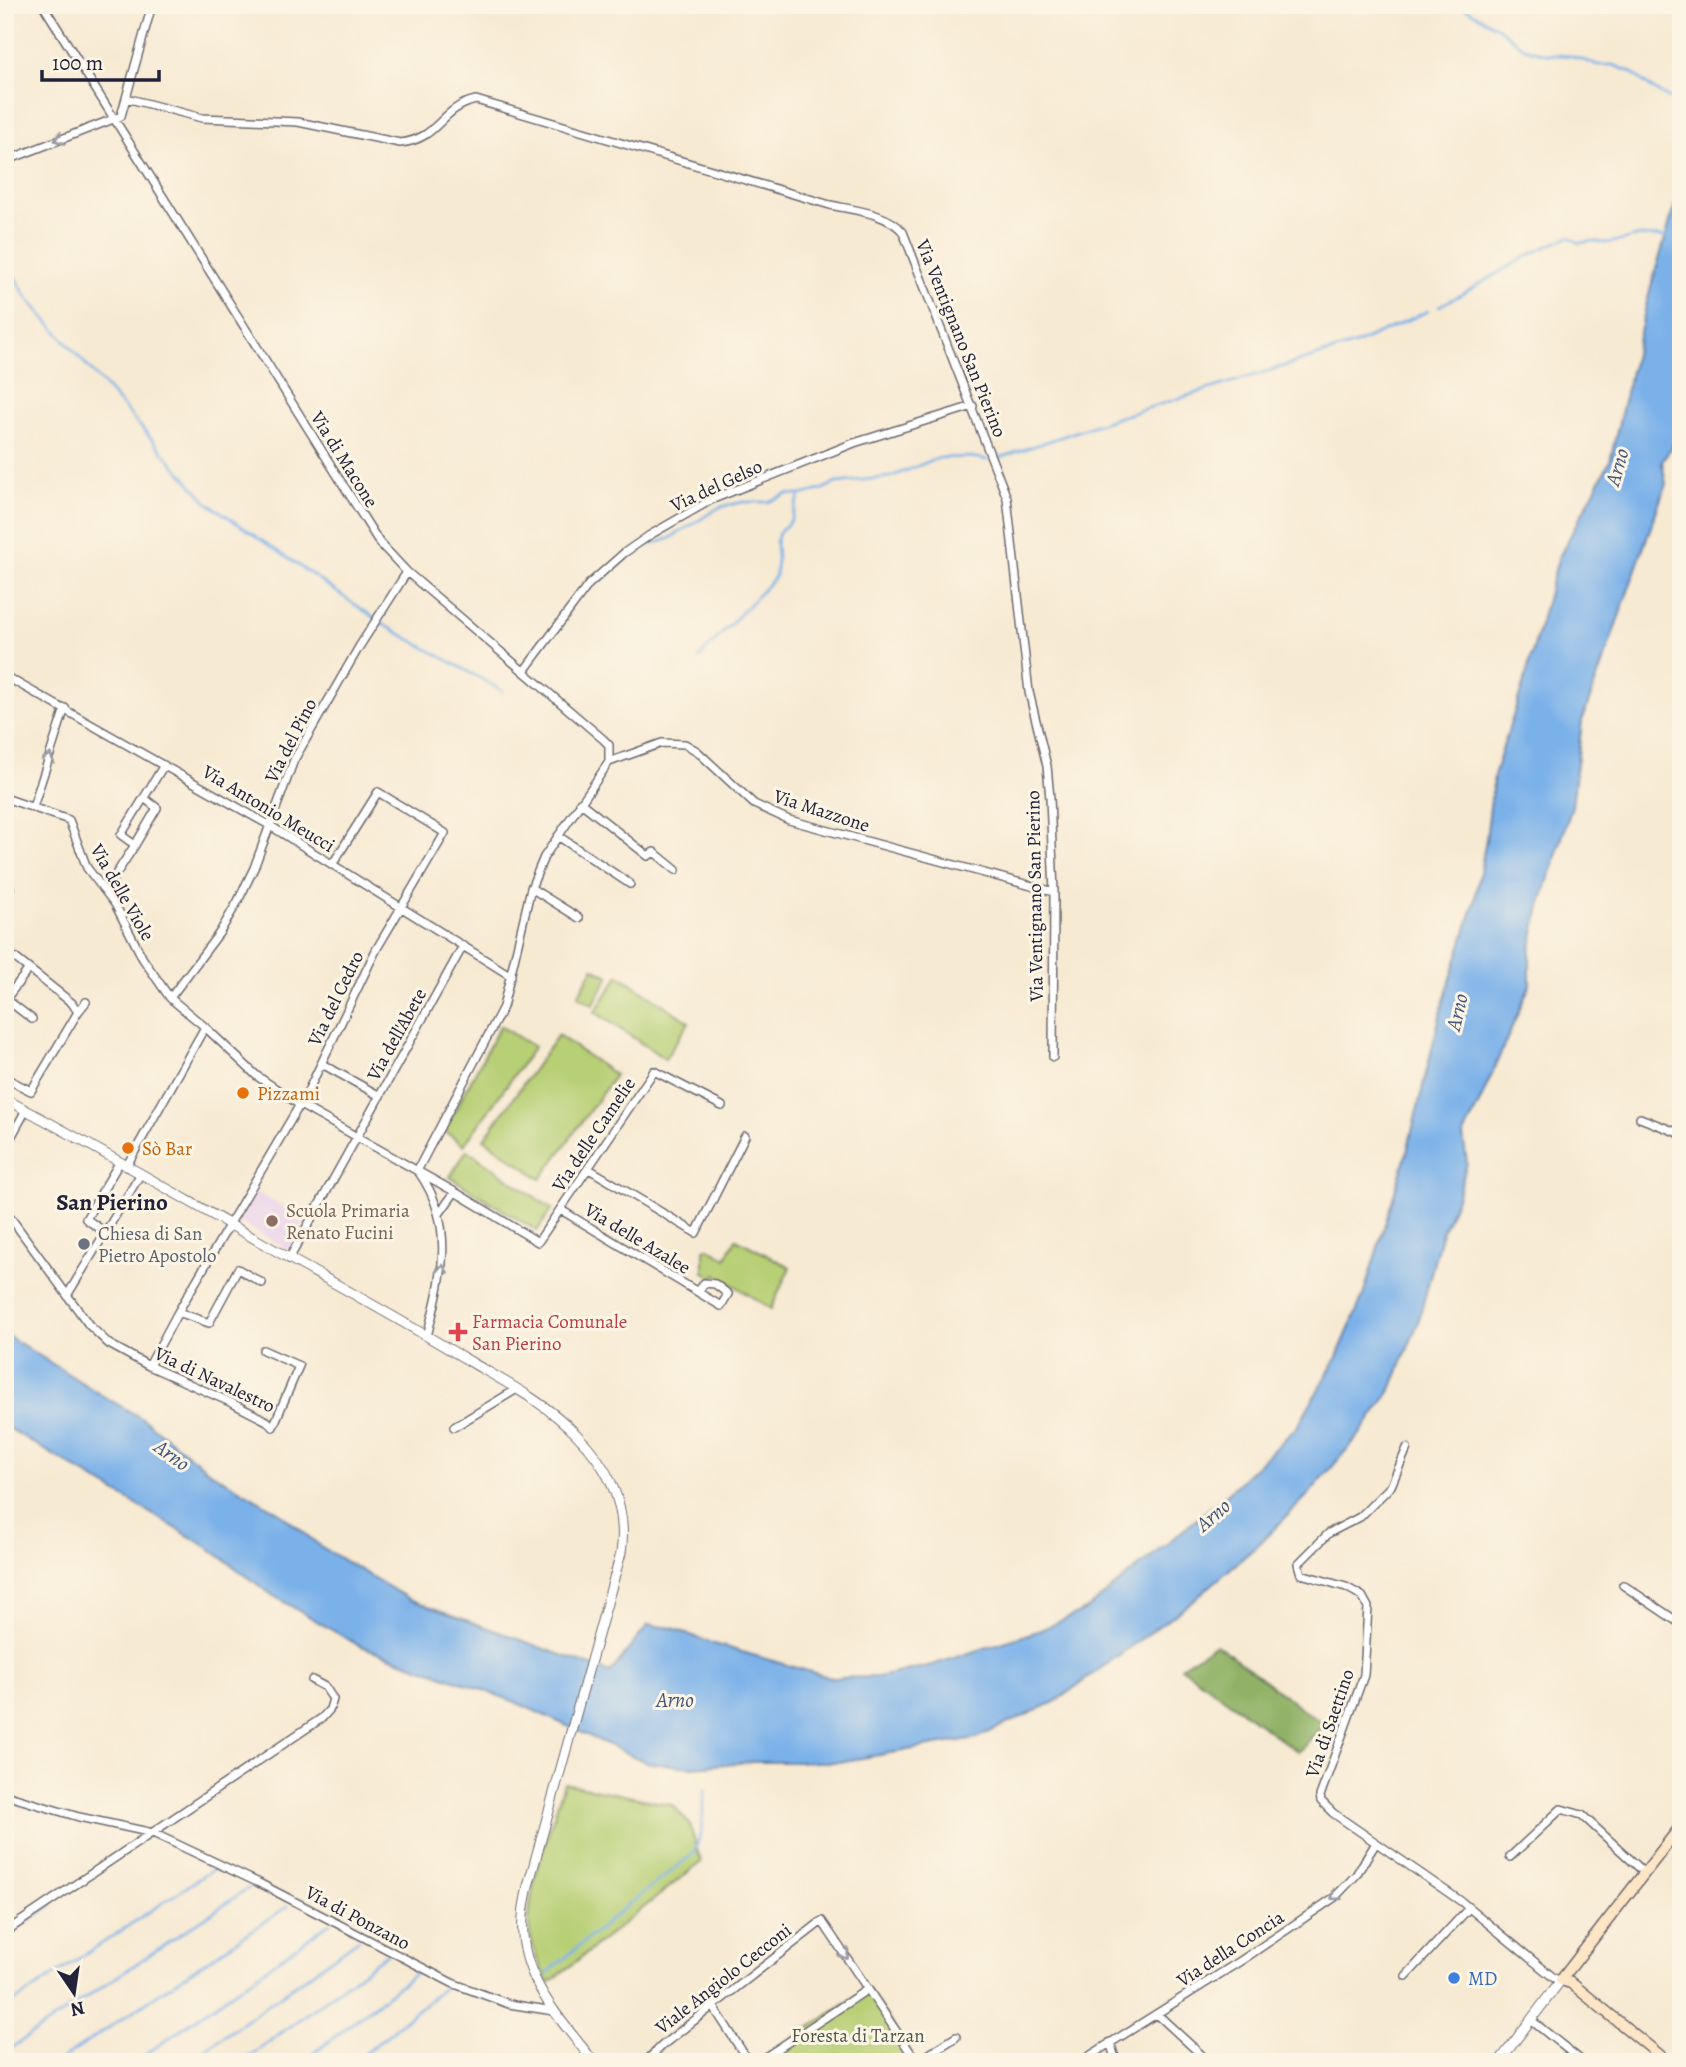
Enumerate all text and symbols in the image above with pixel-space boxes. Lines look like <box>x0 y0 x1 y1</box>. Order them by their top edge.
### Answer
scale bar <box>42 38 159 82</box>
text: 100 m <box>52 49 103 77</box>
one-way arrow <box>54 131 66 145</box>
street label: Via Ventignano San Pierino <box>909 235 1013 441</box>
street label: Via di Macone <box>304 406 384 513</box>
water label: Arno <box>1598 445 1636 490</box>
street label: Via del Gelso <box>665 453 767 519</box>
street label: Via del Pino <box>258 694 323 788</box>
one-way arrow <box>41 752 55 765</box>
street label: Via Antonio Meucci <box>196 758 340 859</box>
street label: Via Mazzone <box>769 783 873 839</box>
street label: Via Ventignano San Pierino <box>1020 790 1050 1003</box>
street label: Via delle Viole <box>83 838 160 946</box>
street label: Via del Cedro <box>301 947 370 1051</box>
street label: Via dell'Abete <box>360 984 433 1086</box>
water label: Arno <box>1439 991 1475 1034</box>
street label: Via delle Camelie <box>545 1072 642 1198</box>
place label: Pizzami <box>257 1081 320 1107</box>
marker: Pizzami <box>235 1085 251 1101</box>
place label: Sò Bar <box>142 1136 192 1162</box>
marker: Sò Bar <box>120 1140 136 1156</box>
district label: San Pierino <box>56 1187 168 1218</box>
street label: Via delle Azalee <box>579 1196 695 1281</box>
place label: Scuola Primaria Renato Fucini <box>286 1198 410 1246</box>
marker: Scuola Primaria Renato Fucini <box>264 1213 280 1229</box>
place label: Chiesa di San Pietro Apostolo <box>98 1221 216 1269</box>
marker: Chiesa di San Pietro Apostolo <box>76 1236 92 1252</box>
one-way arrow <box>434 1263 449 1274</box>
place label: Farmacia Comunale San Pierino <box>472 1309 627 1357</box>
marker: Farmacia Comunale San Pierino <box>450 1324 466 1340</box>
street label: Via di Navalestro <box>149 1340 279 1419</box>
water label: Arno <box>148 1432 195 1477</box>
water label: Arno <box>1189 1492 1236 1539</box>
street label: Via di Saettino <box>1299 1666 1361 1782</box>
water label: Arno <box>655 1686 694 1714</box>
street label: Via di Ponzano <box>300 1879 414 1956</box>
one-way arrow <box>1330 1888 1342 1901</box>
street label: Via della Concia <box>1171 1904 1289 1994</box>
street label: Viale Angiolo Cecconi <box>649 1917 797 2041</box>
one-way arrow <box>837 1947 850 1960</box>
north arrow <box>38 1958 108 2028</box>
place label: MD <box>1468 1966 1497 1992</box>
marker: MD <box>1446 1970 1462 1986</box>
text: N <box>68 1994 87 2023</box>
park label: Foresta di Tarzan <box>791 2023 925 2049</box>

